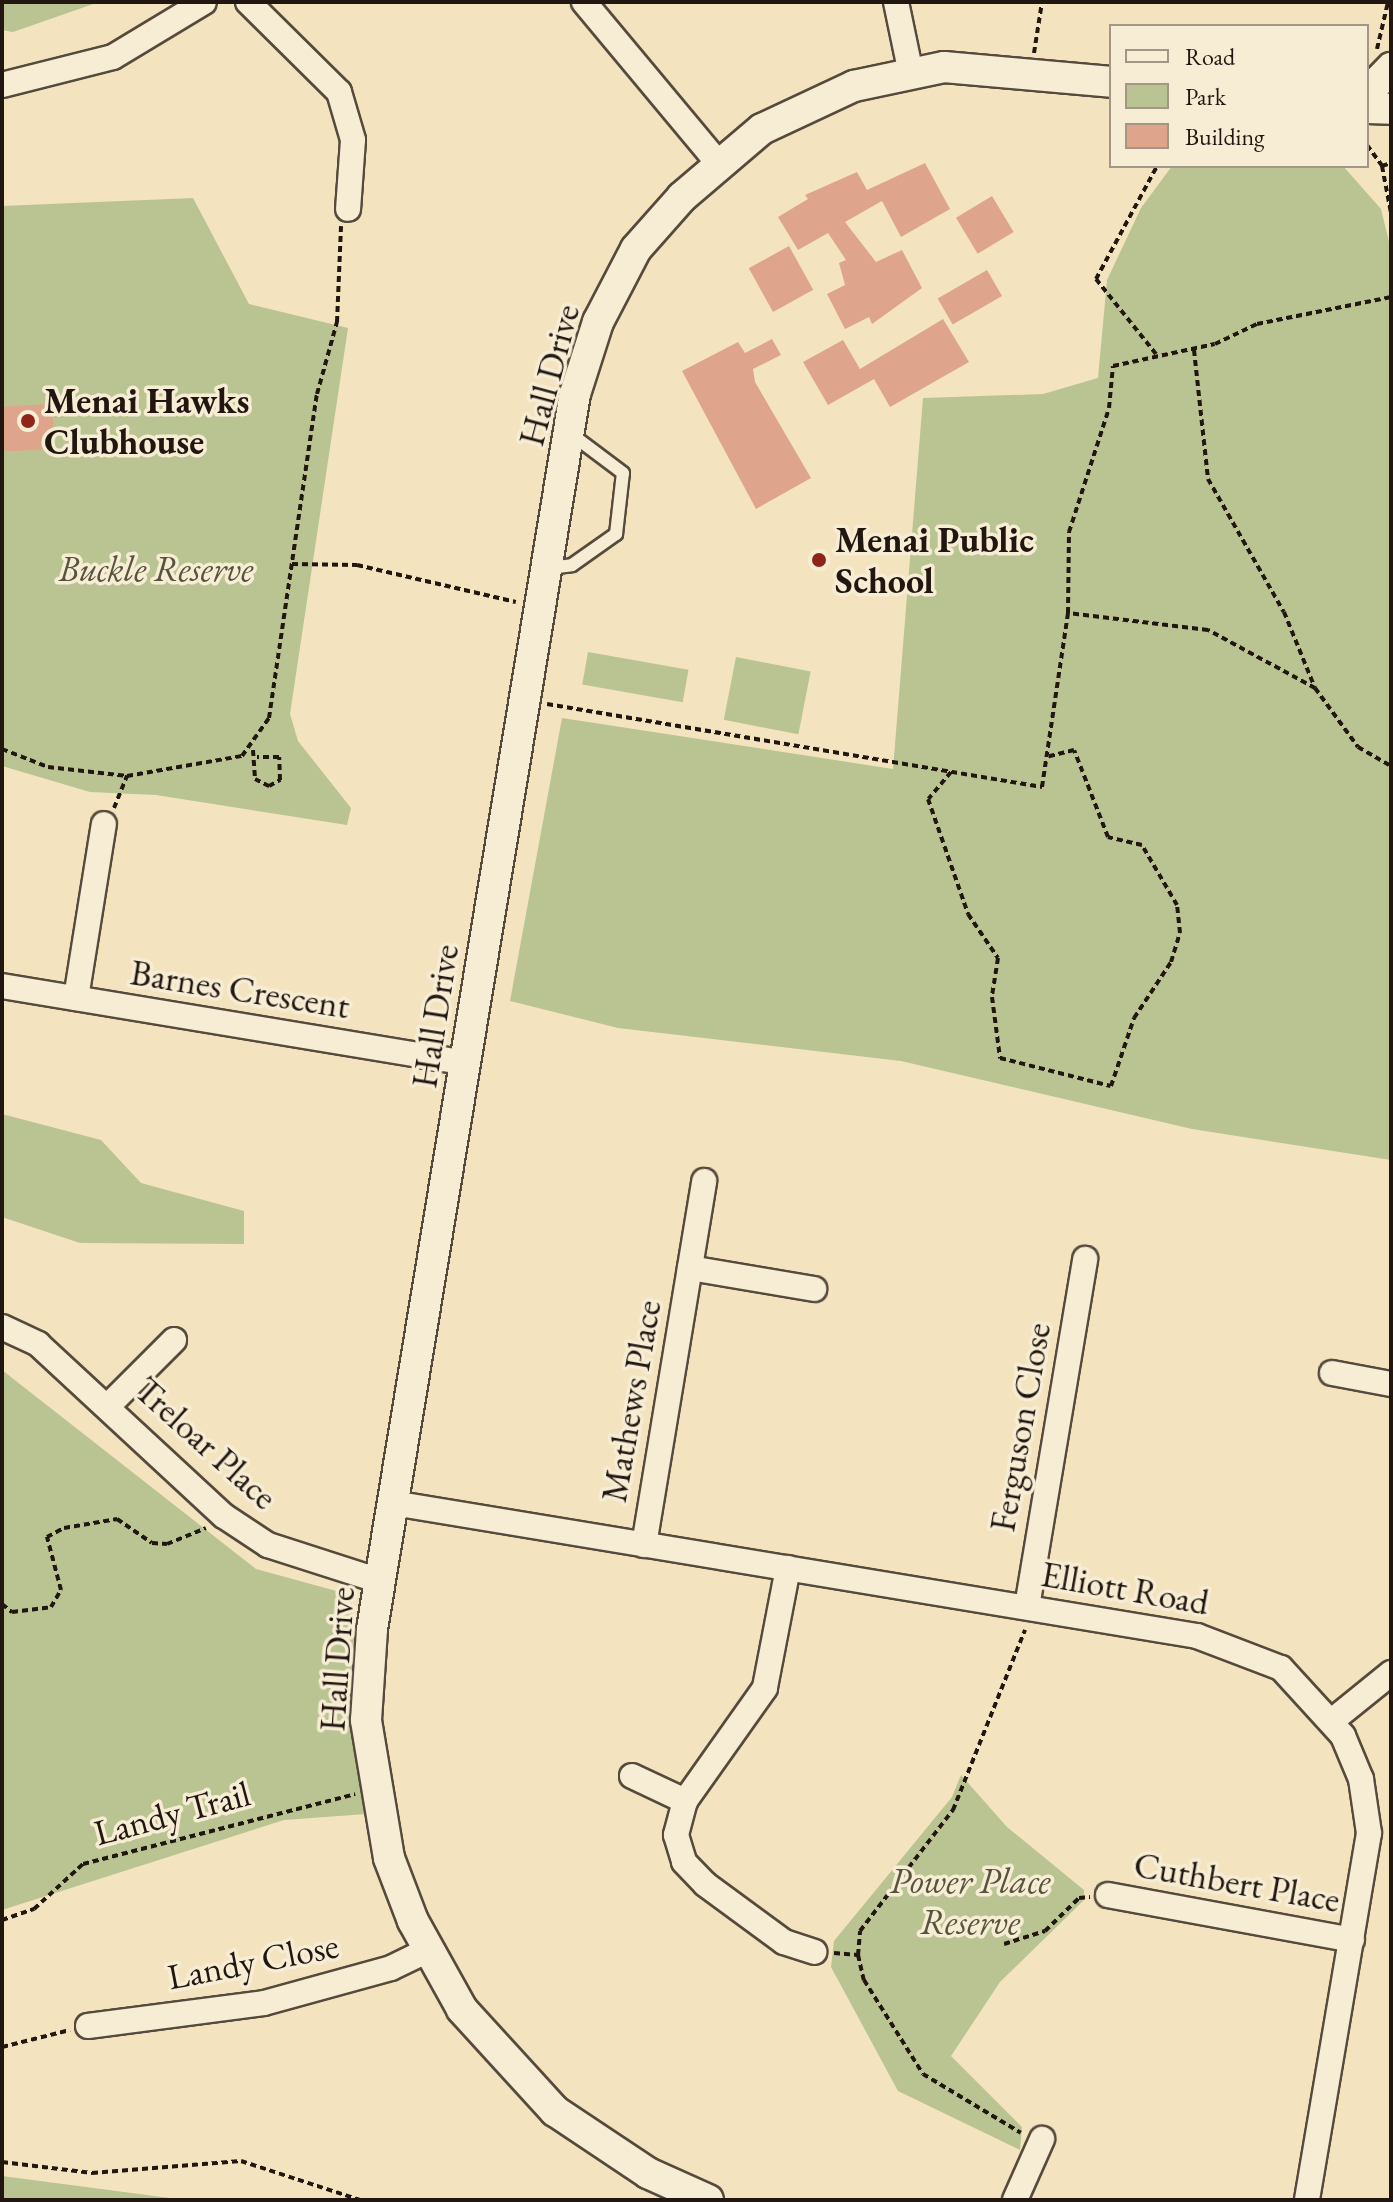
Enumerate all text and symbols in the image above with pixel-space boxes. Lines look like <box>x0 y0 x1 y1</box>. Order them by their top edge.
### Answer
legend <box>1109 24 1369 168</box>
text: Road <box>1185 41 1235 72</box>
text: Park <box>1185 81 1226 112</box>
text: Building <box>1185 121 1265 152</box>
street label: Hall Drive <box>509 299 589 451</box>
place label: Menai Hawks Clubhouse <box>44 378 249 463</box>
marker: Menai Hawks Clubhouse <box>19 412 37 430</box>
place label: Menai Public School <box>835 517 1034 602</box>
park label: Buckle Reserve <box>59 547 253 591</box>
marker: Menai Public School <box>810 551 828 569</box>
street label: Hall Drive <box>402 941 468 1091</box>
street label: Barnes Crescent <box>128 950 352 1028</box>
street label: Mathews Place <box>592 1297 670 1505</box>
street label: Ferguson Close <box>980 1319 1060 1535</box>
street label: Treloar Place <box>126 1368 286 1518</box>
street label: Elliott Road <box>1038 1552 1212 1624</box>
street label: Hall Drive <box>310 1585 364 1733</box>
street label: Landy Trail <box>89 1771 255 1855</box>
street label: Cuthbert Place <box>1131 1843 1343 1921</box>
park label: Power Place Reserve <box>890 1858 1050 1943</box>
street label: Landy Close <box>164 1923 342 1999</box>

